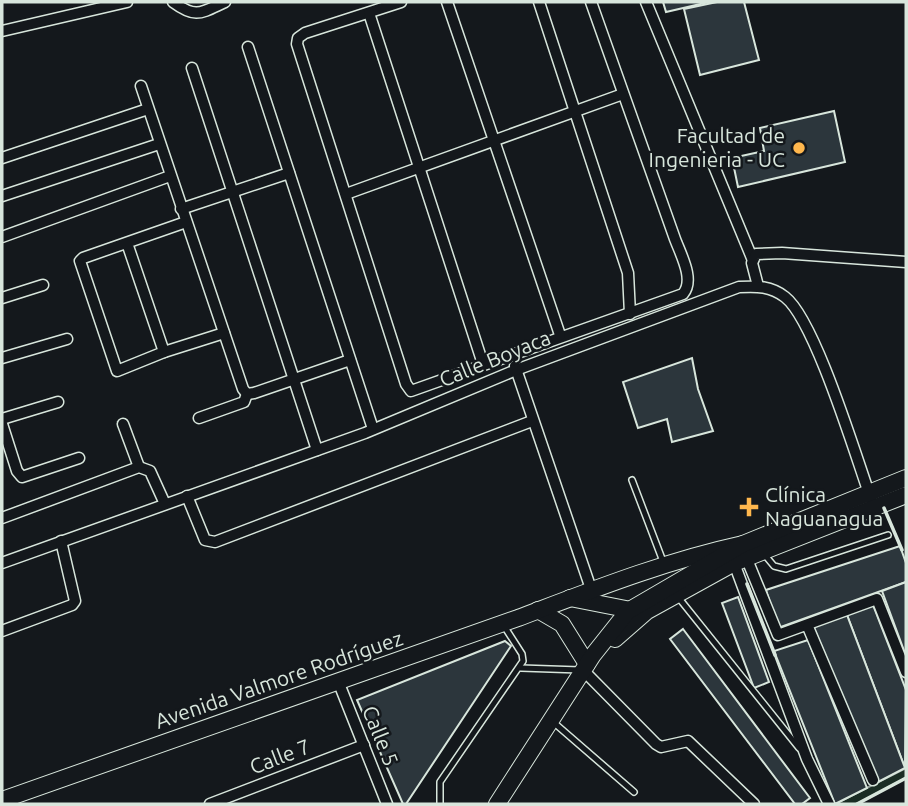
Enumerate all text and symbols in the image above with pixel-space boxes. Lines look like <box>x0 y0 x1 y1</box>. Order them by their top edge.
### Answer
place label: Facultad de Ingenieria - UC <box>649 123 785 171</box>
marker: Facultad de Ingenieria - UC <box>791 140 807 156</box>
street label: Calle Boyaca <box>435 325 554 391</box>
place label: Clínica Naguanagua <box>765 482 883 530</box>
marker: Clínica Naguanagua <box>739 497 759 517</box>
street label: Avenida Valmore Rodríguez <box>152 625 406 733</box>
street label: Calle 5 <box>358 702 404 769</box>
street label: Calle 7 <box>246 734 313 779</box>

